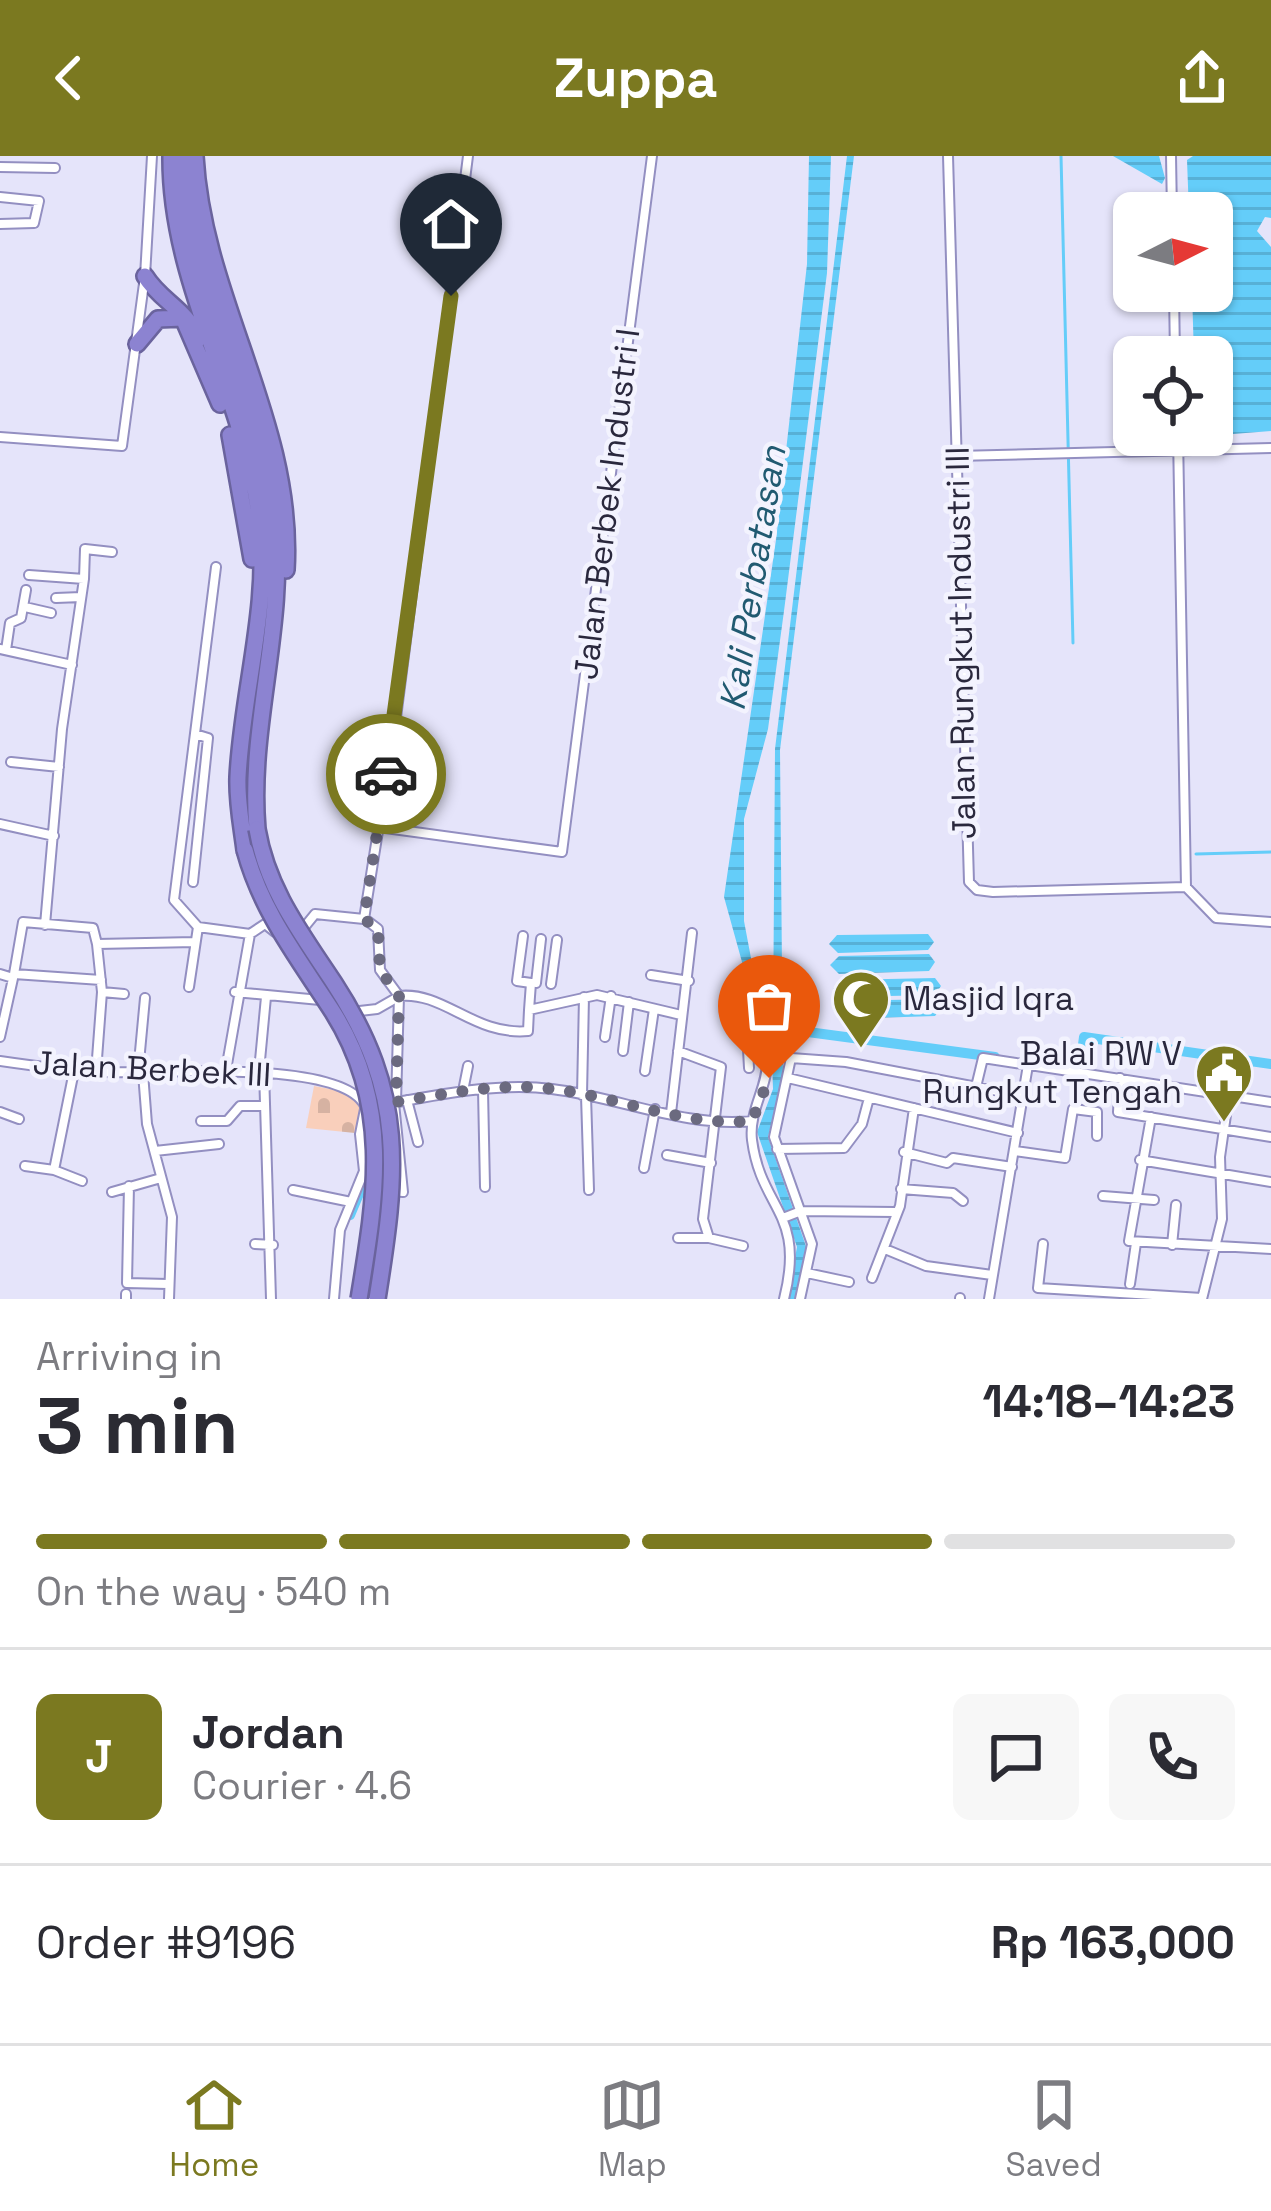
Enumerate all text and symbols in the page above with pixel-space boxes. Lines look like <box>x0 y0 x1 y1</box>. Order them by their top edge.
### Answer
text: Zuppa <box>553 44 718 113</box>
icon: back <box>36 45 102 111</box>
icon: share <box>1169 45 1235 111</box>
pin <box>400 173 502 296</box>
icon: home <box>418 191 484 257</box>
north arrow <box>1113 192 1233 312</box>
map controls <box>1113 192 1233 456</box>
street label: Jalan Berbek Industri I <box>565 326 649 682</box>
button: locate <box>1113 336 1233 456</box>
water label: Kali Perbatasan <box>709 442 797 713</box>
street label: Jalan Rungkut Industri III <box>937 446 985 840</box>
courier <box>326 714 446 834</box>
icon: car <box>353 741 419 807</box>
pin <box>718 955 820 1078</box>
mosque icon: Masjid Iqra <box>830 968 892 1050</box>
icon: bag <box>736 973 802 1039</box>
place label: Masjid Iqra <box>903 978 1074 1020</box>
place label: Balai RW V Rungkut Tengah <box>923 1033 1182 1113</box>
street label: Jalan Berbek III <box>32 1042 272 1096</box>
public building icon: Balai RW V Rungkut Tengah <box>1193 1042 1255 1124</box>
text: Arriving in <box>36 1332 223 1381</box>
text: 14:18–14:23 <box>983 1373 1235 1430</box>
text: 3 min <box>36 1376 239 1476</box>
text: On the way · 540 m <box>36 1567 391 1616</box>
button: chat <box>953 1694 1079 1820</box>
button: phone <box>1109 1694 1235 1820</box>
text: Jordan <box>192 1704 345 1761</box>
text: J <box>85 1728 113 1785</box>
text: Courier · 4.6 <box>192 1761 412 1810</box>
text: Order #9196 <box>36 1914 296 1971</box>
text: Rp 163,000 <box>991 1914 1235 1971</box>
tab: Home <box>169 2072 259 2186</box>
tab: Map <box>598 2072 667 2186</box>
tab: Saved <box>1005 2072 1102 2186</box>

